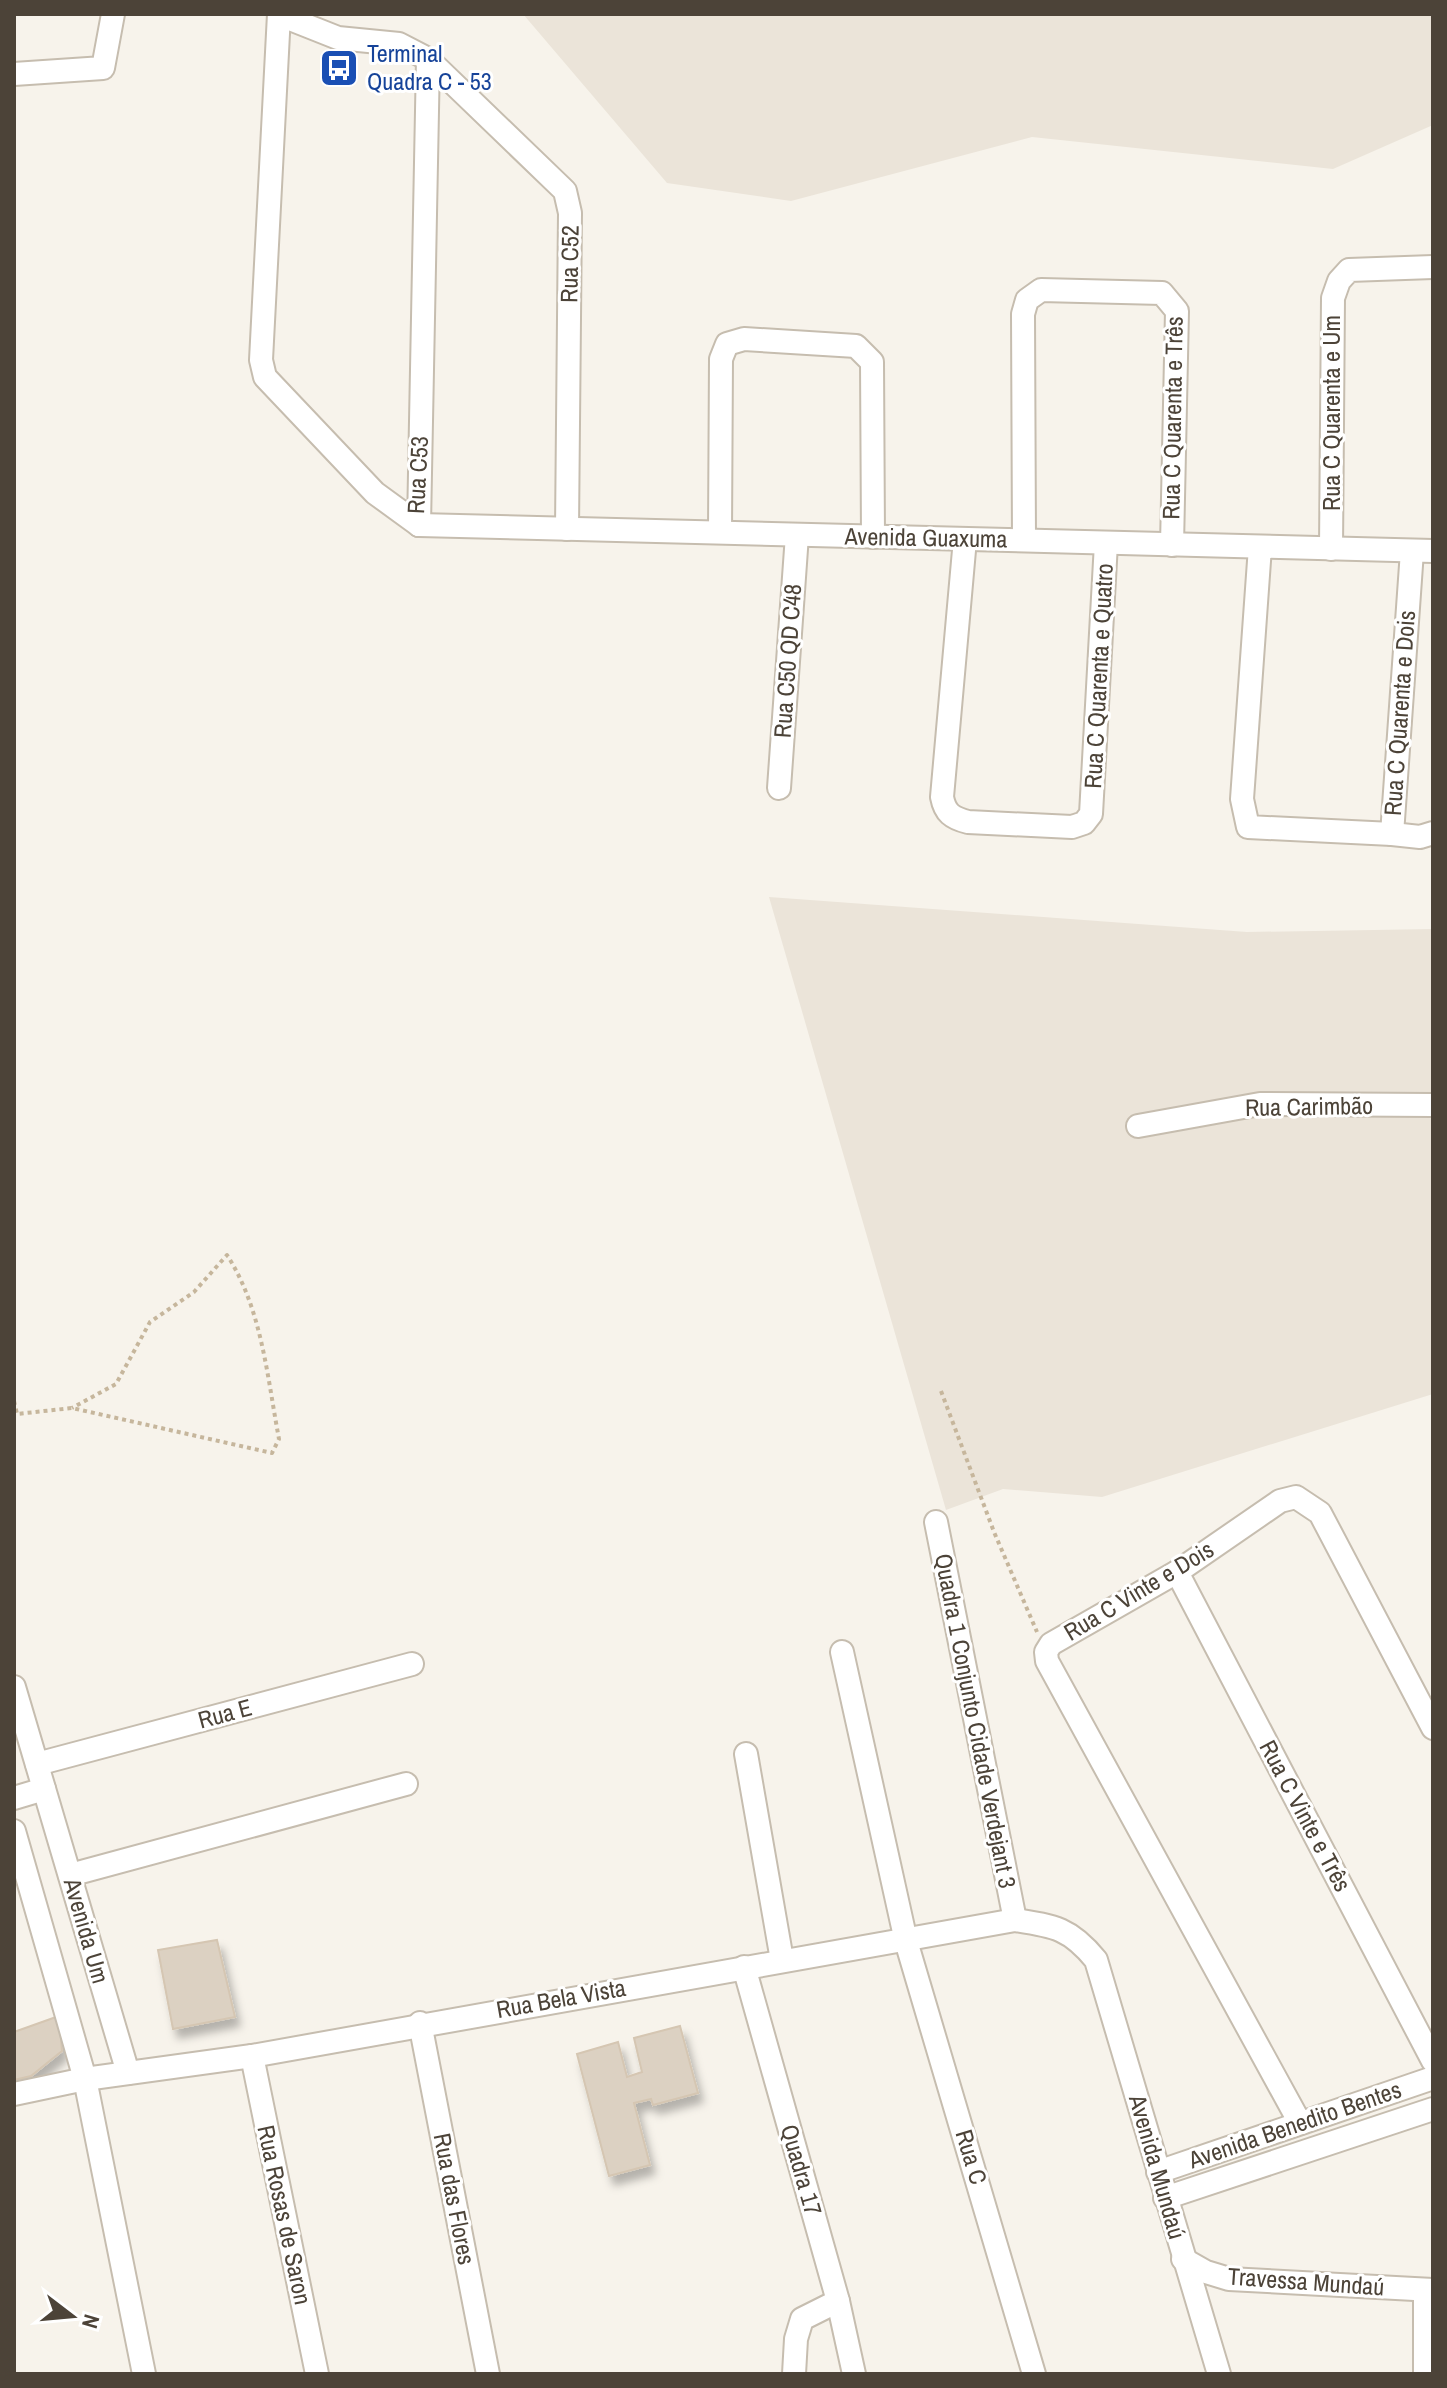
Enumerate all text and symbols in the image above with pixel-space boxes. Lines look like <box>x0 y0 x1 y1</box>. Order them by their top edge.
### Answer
place label: Terminal Quadra C - 53 <box>367 37 492 97</box>
bus stop icon: Terminal Quadra C - 53 <box>318 47 360 89</box>
street label: Rua C52 <box>552 225 586 303</box>
street label: Rua C Quarenta e Um <box>1315 315 1347 511</box>
street label: Rua C Quarenta e Três <box>1154 316 1190 520</box>
street label: Rua C53 <box>399 435 435 515</box>
street label: Avenida Guaxuma <box>843 520 1008 554</box>
street label: Rua C Quarenta e Quatro <box>1076 563 1120 789</box>
street label: Rua C50 QD C48 <box>766 583 808 739</box>
street label: Rua C Quarenta e Dois <box>1376 609 1422 817</box>
street label: Rua Carimbão <box>1245 1089 1373 1123</box>
street label: Rua C Vinte e Dois <box>1058 1533 1219 1647</box>
street label: Quadra 1 Conjunto Cidade Verdejant 3 <box>928 1551 1024 1891</box>
street label: Rua E <box>194 1691 255 1736</box>
street label: Rua C Vinte e Três <box>1253 1734 1359 1897</box>
street label: Avenida Um <box>56 1873 117 1987</box>
street label: Rua Bela Vista <box>494 1971 628 2025</box>
street label: Avenida Benedito Bentes <box>1183 2073 1405 2176</box>
street label: Avenida Mundaú <box>1122 2090 1194 2242</box>
street label: Quadra 17 <box>774 2121 830 2219</box>
street label: Rua Rosas de Saron <box>250 2122 320 2307</box>
street label: Rua C <box>949 2125 995 2188</box>
street label: Rua das Flores <box>427 2130 483 2267</box>
street label: Travessa Mundaú <box>1227 2260 1385 2302</box>
north arrow <box>32 2276 112 2356</box>
text: N <box>75 2311 107 2332</box>

